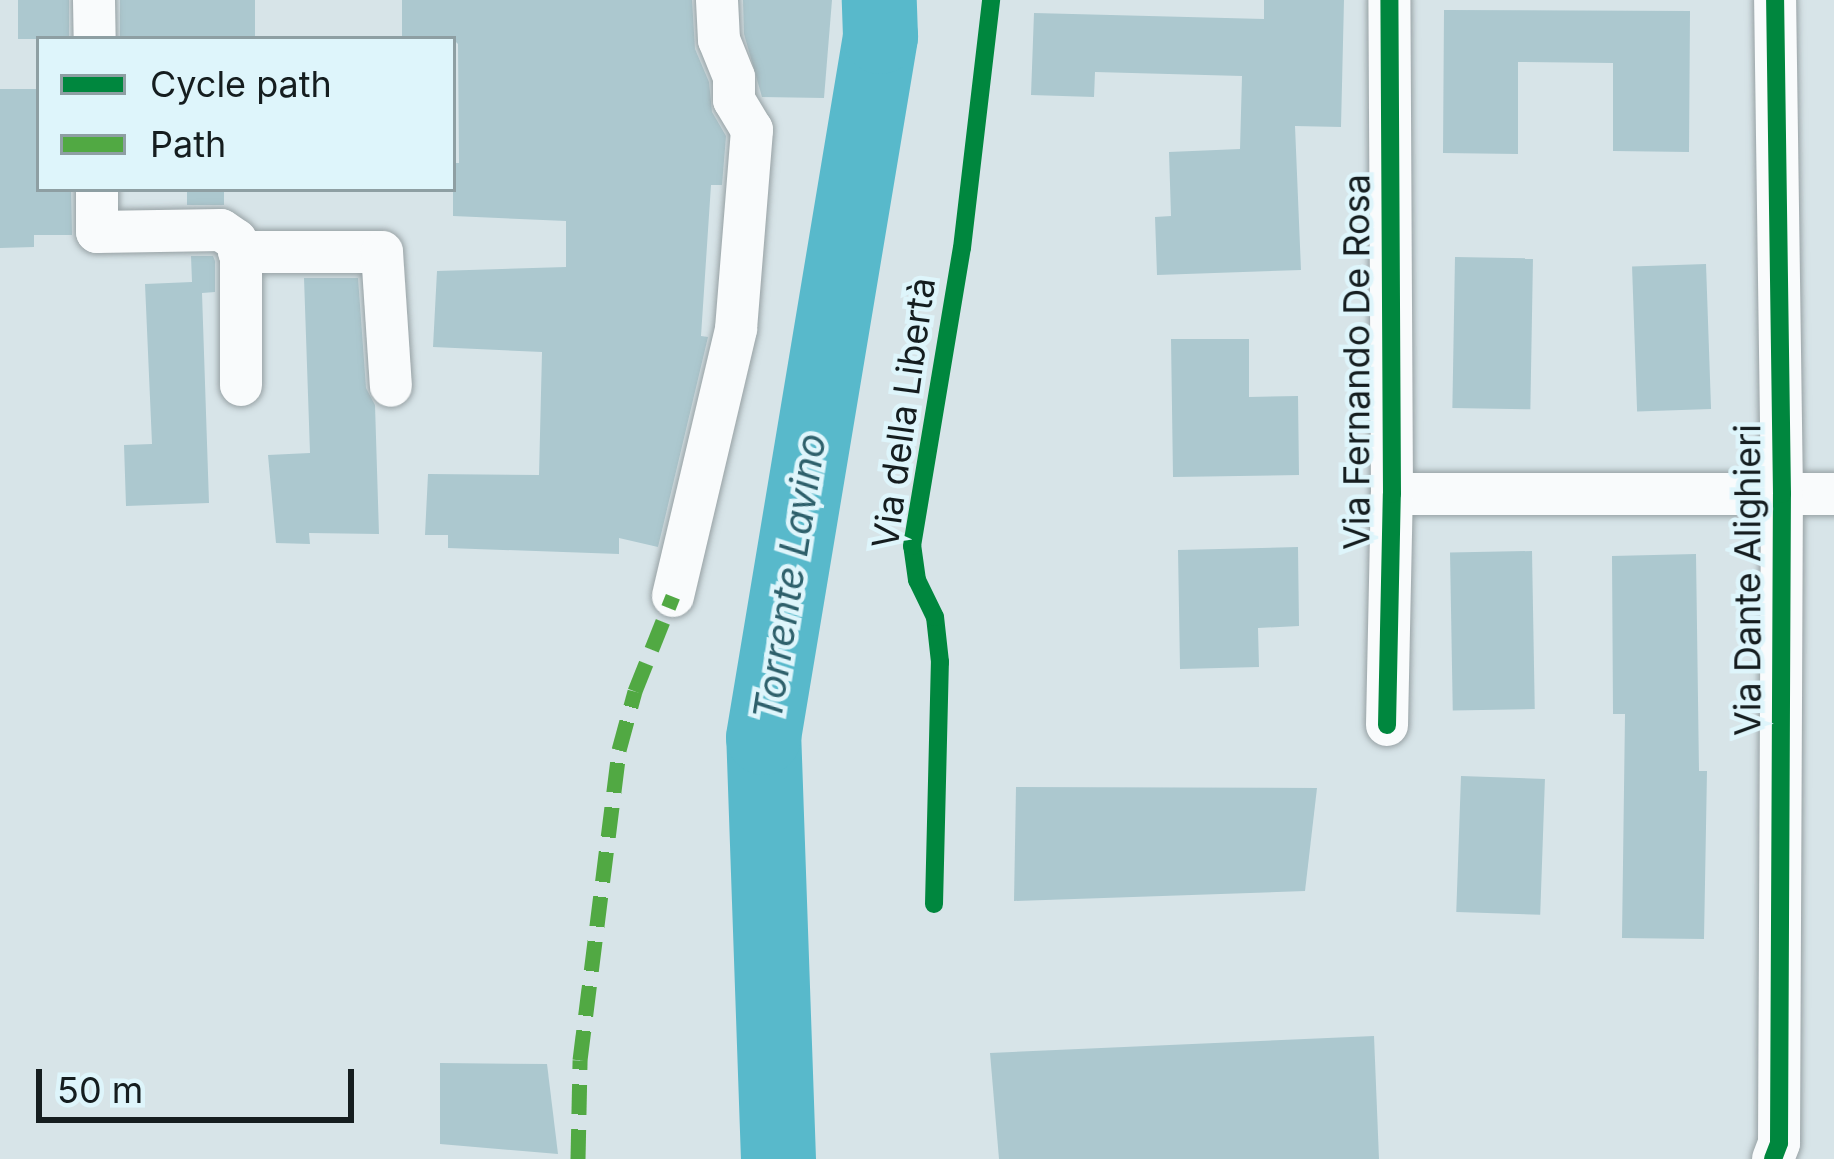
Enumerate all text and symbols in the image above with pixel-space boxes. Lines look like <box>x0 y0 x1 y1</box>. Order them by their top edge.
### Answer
legend <box>36 36 456 192</box>
text: Cycle path <box>150 62 332 106</box>
text: Path <box>150 122 226 166</box>
street label: Via Fernando De Rosa <box>1335 174 1379 550</box>
street label: Via della Libertà <box>864 275 944 551</box>
street label: Via Dante Alighieri <box>1726 424 1770 736</box>
water label: Torrente Lavino <box>744 430 836 724</box>
scale bar <box>42 1045 360 1119</box>
text: 50 m <box>57 1068 143 1112</box>

